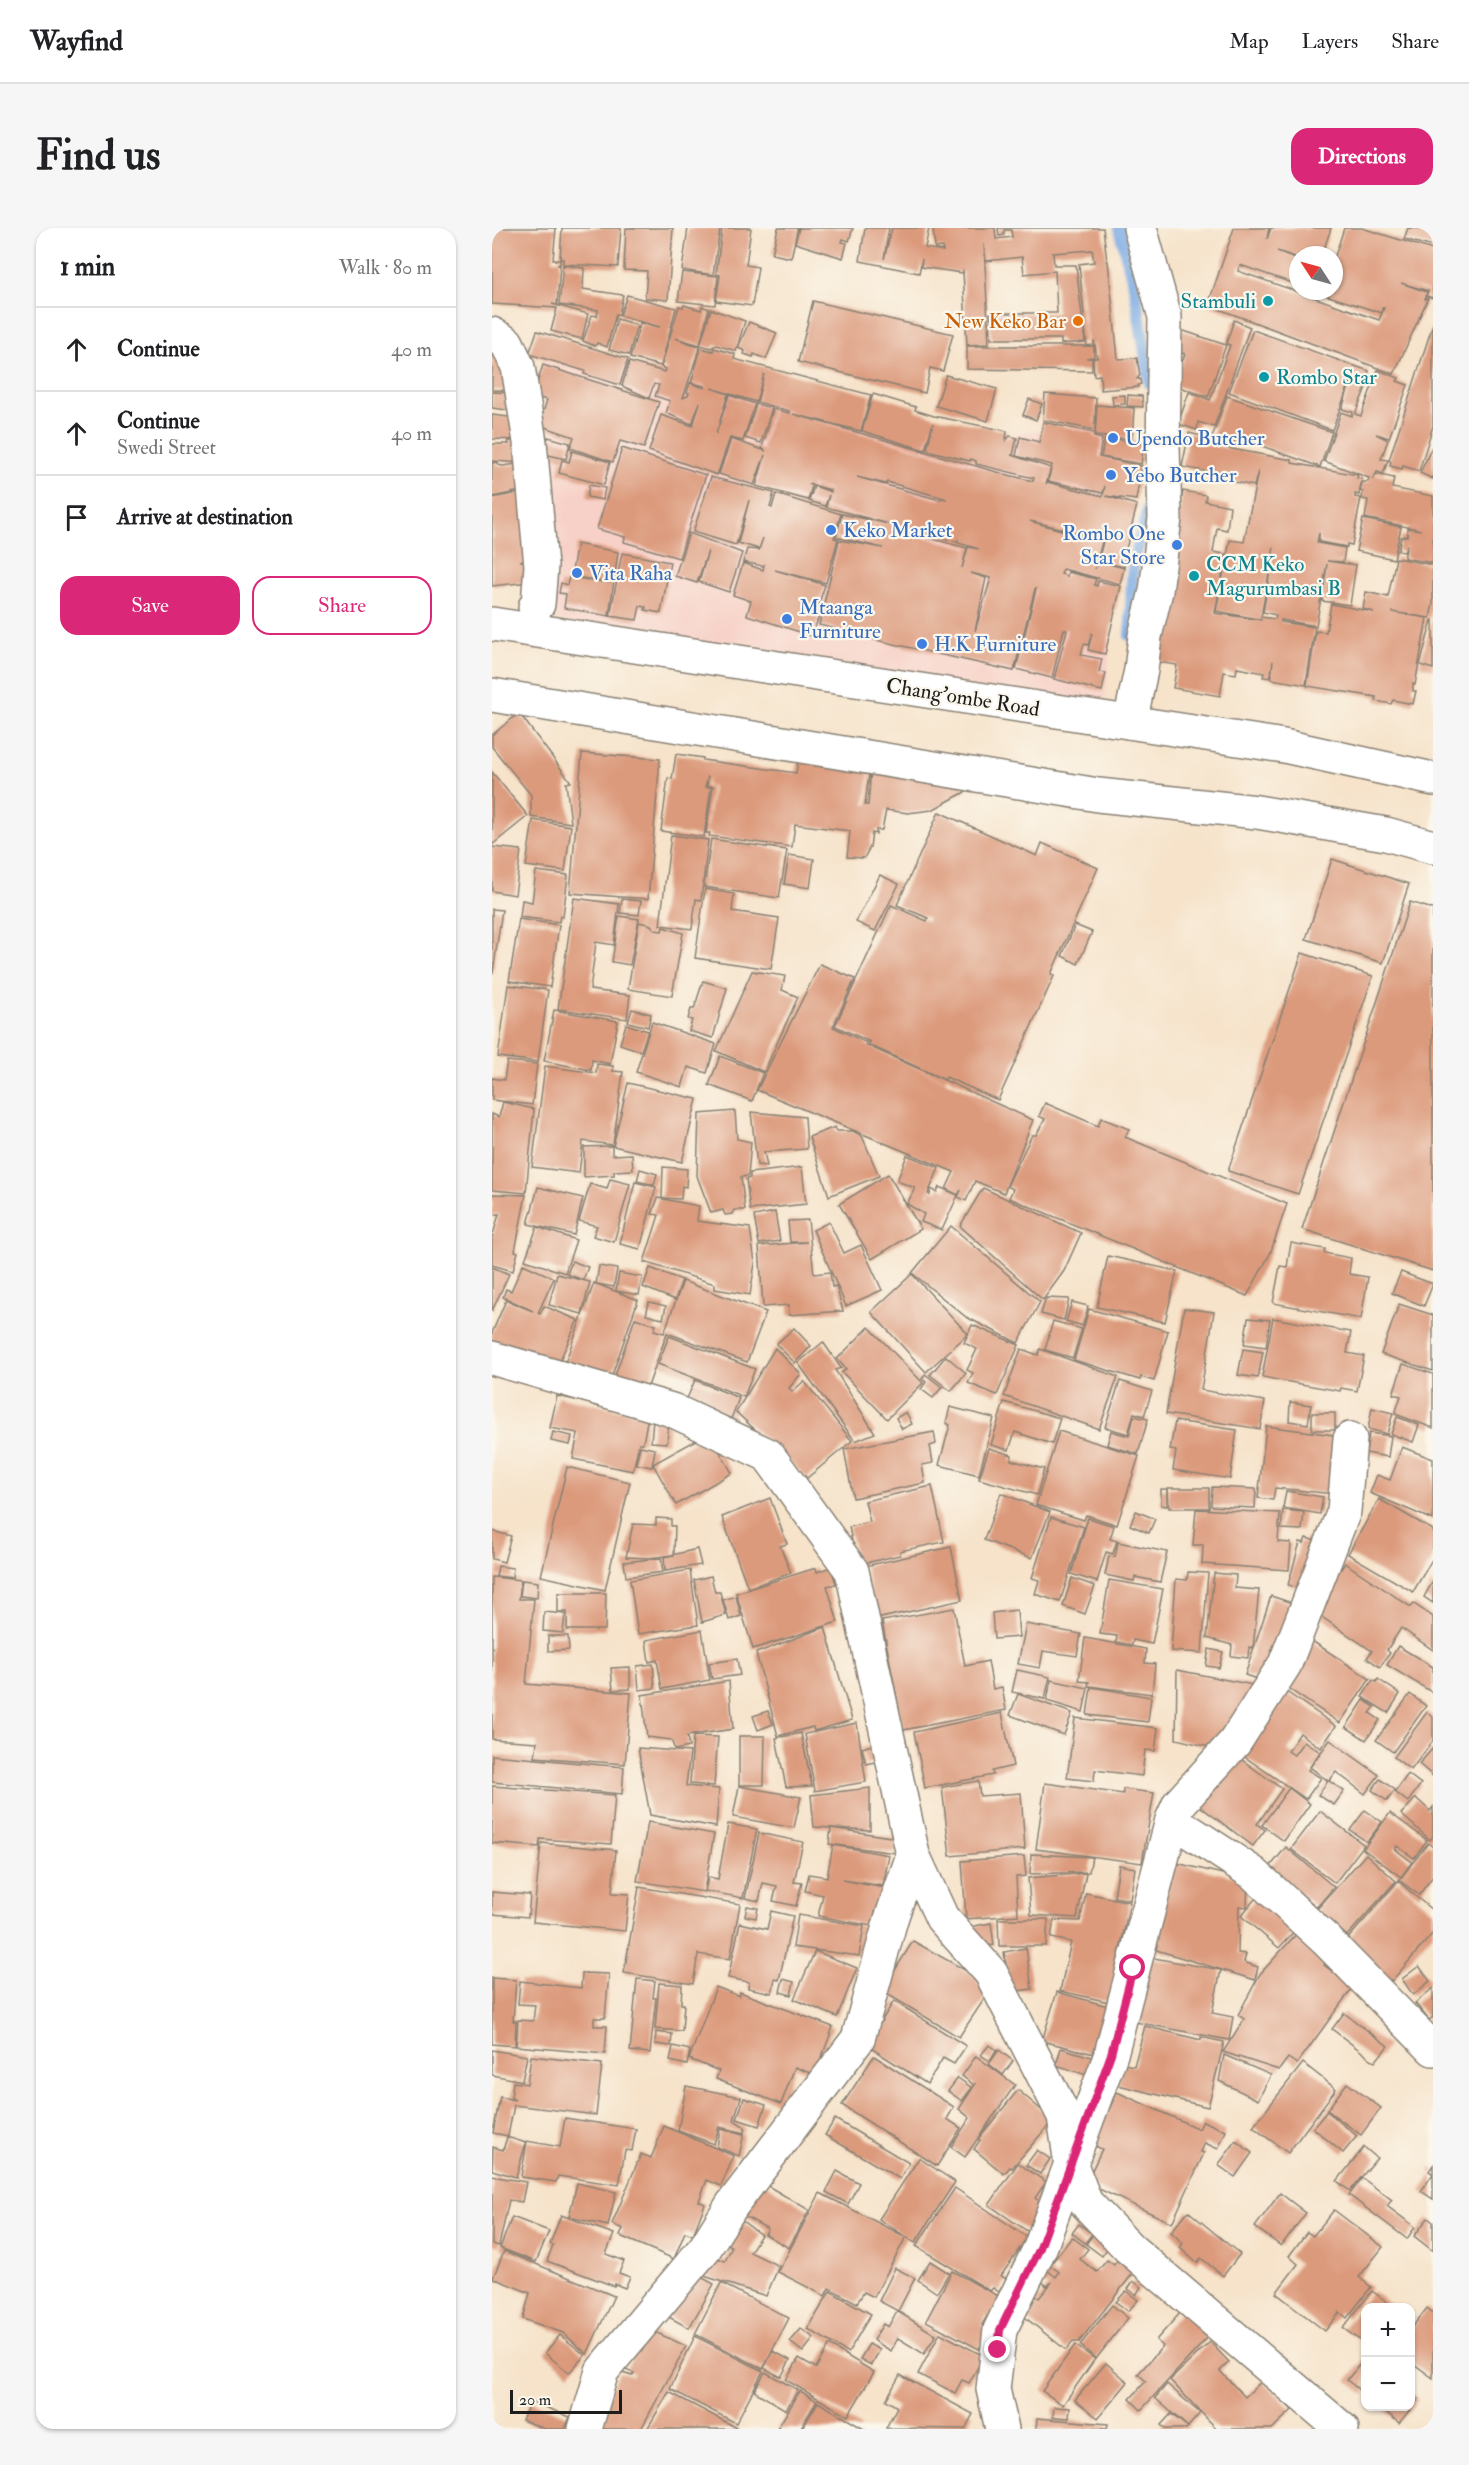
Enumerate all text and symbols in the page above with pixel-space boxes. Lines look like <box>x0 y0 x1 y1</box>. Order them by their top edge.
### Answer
text: Wayfind <box>30 24 123 59</box>
text: Map <box>1229 28 1269 55</box>
text: Layers <box>1302 28 1358 55</box>
text: Share <box>1391 28 1439 55</box>
button: Directions <box>1291 128 1433 185</box>
text: Find us <box>36 130 160 182</box>
north arrow <box>1289 246 1343 300</box>
text: 1 min <box>60 251 115 283</box>
text: Walk · 80 m <box>339 255 432 280</box>
place label: Stambuli <box>1181 288 1256 315</box>
marker: Stambuli <box>1261 294 1275 308</box>
place label: New Keko Bar <box>944 308 1066 335</box>
marker: New Keko Bar <box>1071 314 1085 328</box>
icon: ahead <box>60 333 93 366</box>
text: Continue <box>117 335 200 363</box>
text: 40 m <box>391 337 432 362</box>
place label: Rombo Star <box>1276 364 1377 391</box>
marker: Rombo Star <box>1257 370 1271 384</box>
text: Continue <box>117 407 200 435</box>
icon: ahead <box>60 417 93 450</box>
text: 40 m <box>391 421 432 446</box>
place label: Upendo Butcher <box>1125 425 1265 452</box>
marker: Upendo Butcher <box>1106 431 1120 445</box>
text: Swedi Street <box>117 435 216 460</box>
place label: Yebo Butcher <box>1123 462 1237 489</box>
marker: Yebo Butcher <box>1104 468 1118 482</box>
icon: arrive <box>60 501 93 534</box>
text: Arrive at destination <box>117 503 293 531</box>
place label: Keko Market <box>843 517 952 544</box>
place label: Rombo One Star Store <box>1062 520 1165 571</box>
marker: Keko Market <box>824 523 838 537</box>
marker: Rombo One Star Store <box>1170 538 1184 552</box>
place label: CCM Keko Magurumbasi B <box>1206 551 1341 602</box>
place label: Vita Raha <box>589 560 673 587</box>
marker: Vita Raha <box>570 566 584 580</box>
marker: CCM Keko Magurumbasi B <box>1187 569 1201 583</box>
button: Save <box>60 576 240 635</box>
button: Share <box>252 576 432 635</box>
place label: Mtaanga Furniture <box>799 594 881 645</box>
marker: Mtaanga Furniture <box>780 612 794 626</box>
place label: H.K Furniture <box>934 631 1056 658</box>
marker: H.K Furniture <box>915 637 929 651</box>
street label: Chang'ombe Road <box>884 672 1042 723</box>
route start <box>1119 1954 1145 1980</box>
map controls <box>1361 2303 1415 2411</box>
button: + <box>1361 2303 1415 2357</box>
route end <box>984 2336 1010 2362</box>
button: − <box>1361 2357 1415 2411</box>
scale bar <box>510 2387 622 2414</box>
text: 20 m <box>519 2390 551 2410</box>

